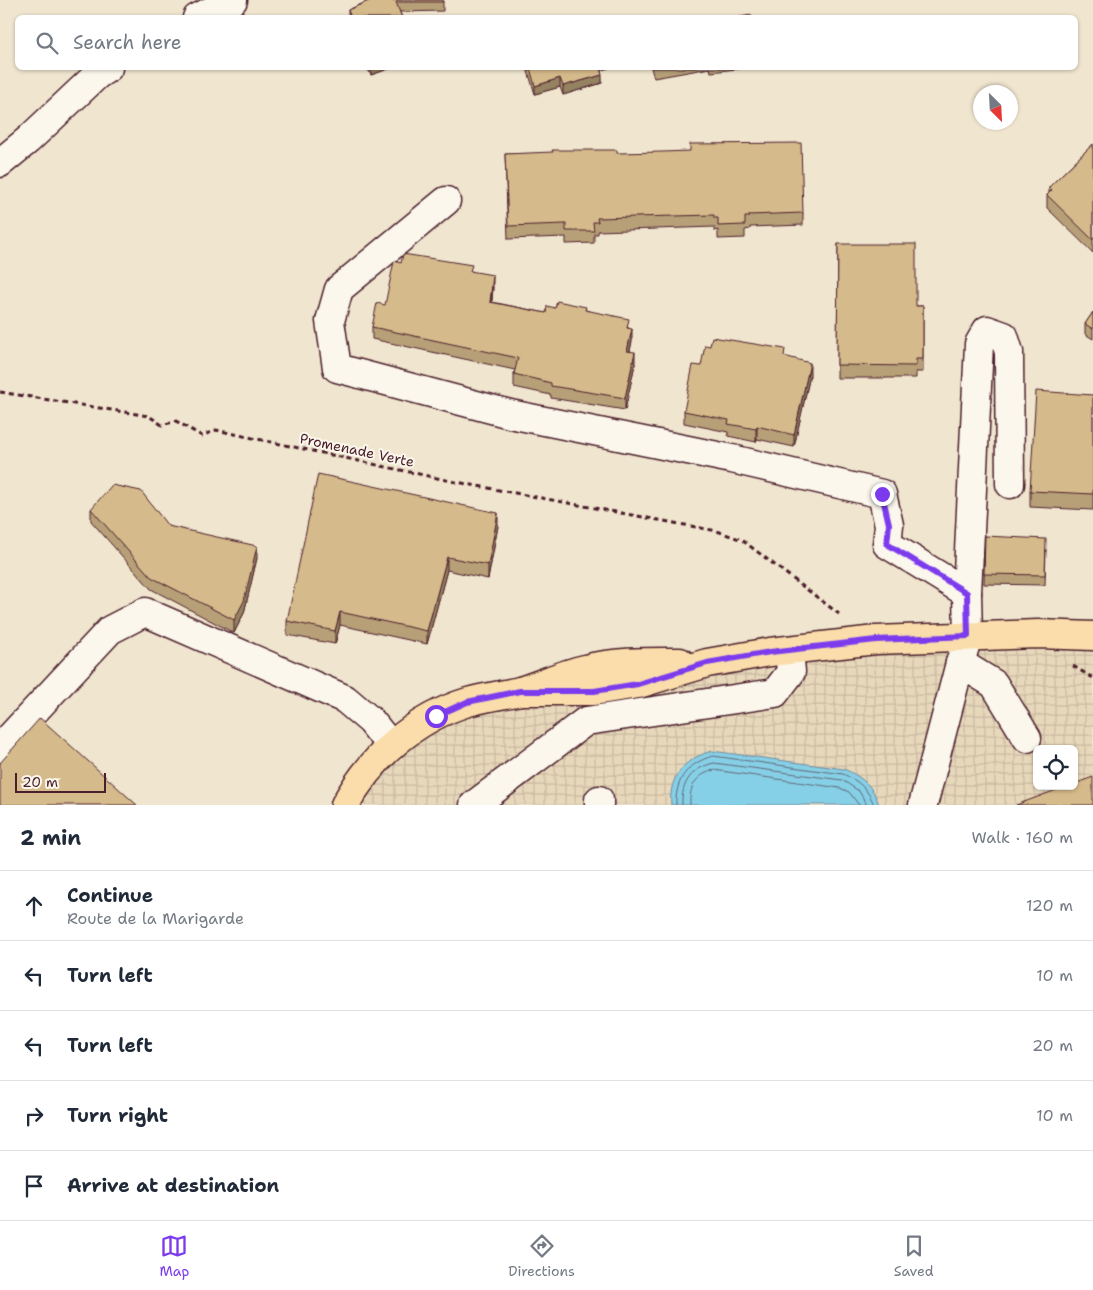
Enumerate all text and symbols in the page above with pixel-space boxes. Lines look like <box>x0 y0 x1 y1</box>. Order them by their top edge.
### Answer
search box <box>15 15 1078 70</box>
icon: search <box>33 29 61 57</box>
text: Search here <box>73 30 182 55</box>
north arrow <box>973 85 1018 130</box>
street label: Promenade Verte <box>298 429 416 471</box>
route end <box>871 483 894 506</box>
route start <box>425 705 448 728</box>
map controls <box>1033 745 1078 790</box>
button: locate <box>1033 745 1078 790</box>
scale bar <box>15 770 106 793</box>
text: 20 m <box>22 773 58 791</box>
text: 2 min <box>20 824 81 852</box>
text: Walk · 160 m <box>972 827 1073 848</box>
text: Continue <box>67 883 153 908</box>
icon: ahead <box>20 892 48 920</box>
text: 120 m <box>1026 895 1073 916</box>
text: Route de la Marigarde <box>67 908 244 929</box>
icon: left <box>20 962 48 990</box>
text: Turn left <box>67 963 153 988</box>
text: 10 m <box>1036 965 1073 986</box>
icon: left <box>20 1032 48 1060</box>
text: Turn left <box>67 1033 153 1058</box>
text: 20 m <box>1032 1035 1073 1056</box>
icon: right <box>20 1102 48 1130</box>
text: Turn right <box>67 1103 168 1128</box>
text: 10 m <box>1036 1105 1073 1126</box>
icon: arrive <box>20 1172 48 1200</box>
text: Arrive at destination <box>67 1173 279 1198</box>
tab: Map <box>159 1232 189 1280</box>
tab: Directions <box>508 1232 575 1280</box>
tab: Saved <box>894 1232 934 1280</box>

